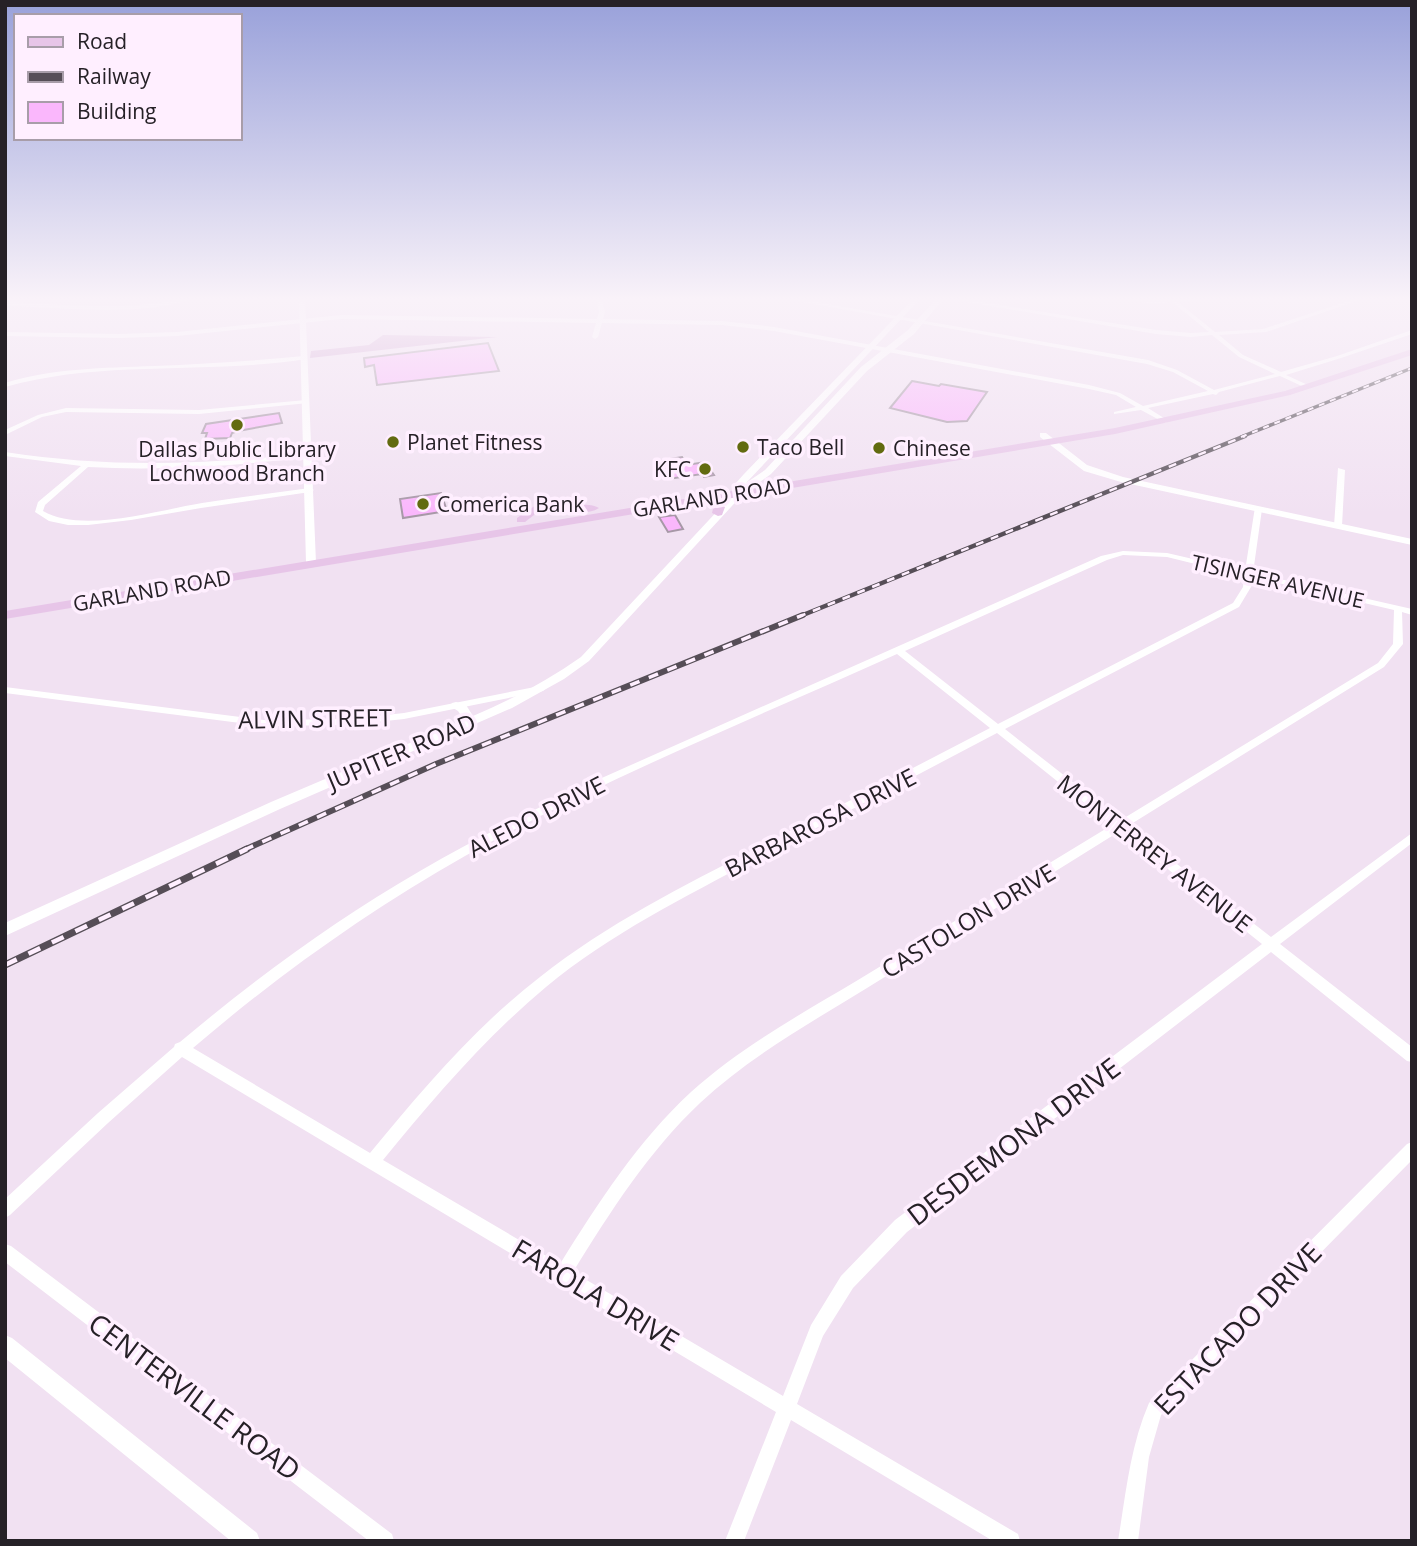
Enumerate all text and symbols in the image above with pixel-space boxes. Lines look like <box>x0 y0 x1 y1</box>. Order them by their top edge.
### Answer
legend <box>14 14 242 140</box>
text: Road <box>77 27 127 55</box>
text: Railway <box>77 62 151 90</box>
text: Building <box>77 97 156 125</box>
marker: Dallas Public Library Lochwood Branch <box>229 417 245 433</box>
place label: Planet Fitness <box>407 428 543 456</box>
place label: Taco Bell <box>757 433 844 461</box>
marker: Planet Fitness <box>385 434 401 450</box>
place label: Chinese <box>893 434 971 462</box>
place label: Dallas Public Library Lochwood Branch <box>138 435 336 487</box>
marker: Taco Bell <box>735 439 751 455</box>
marker: Chinese <box>871 440 887 456</box>
place label: KFC <box>654 455 691 483</box>
marker: KFC <box>697 461 713 477</box>
street label: GARLAND ROAD <box>631 471 793 523</box>
place label: Comerica Bank <box>437 490 584 518</box>
marker: Comerica Bank <box>415 496 431 512</box>
street label: TISINGER AVENUE <box>1189 548 1367 614</box>
street label: GARLAND ROAD <box>71 562 233 618</box>
street label: ALVIN STREET <box>238 700 392 736</box>
street label: JUPITER ROAD <box>320 705 481 798</box>
street label: BARBAROSA DRIVE <box>719 759 921 885</box>
street label: MONTERREY AVENUE <box>1051 766 1259 940</box>
street label: ALEDO DRIVE <box>462 767 610 865</box>
street label: CASTOLON DRIVE <box>875 855 1061 985</box>
street label: DESDEMONA DRIVE <box>899 1048 1127 1234</box>
street label: FAROLA DRIVE <box>505 1229 687 1359</box>
street label: ESTACADO DRIVE <box>1145 1233 1329 1423</box>
street label: CENTERVILLE ROAD <box>81 1304 309 1488</box>

